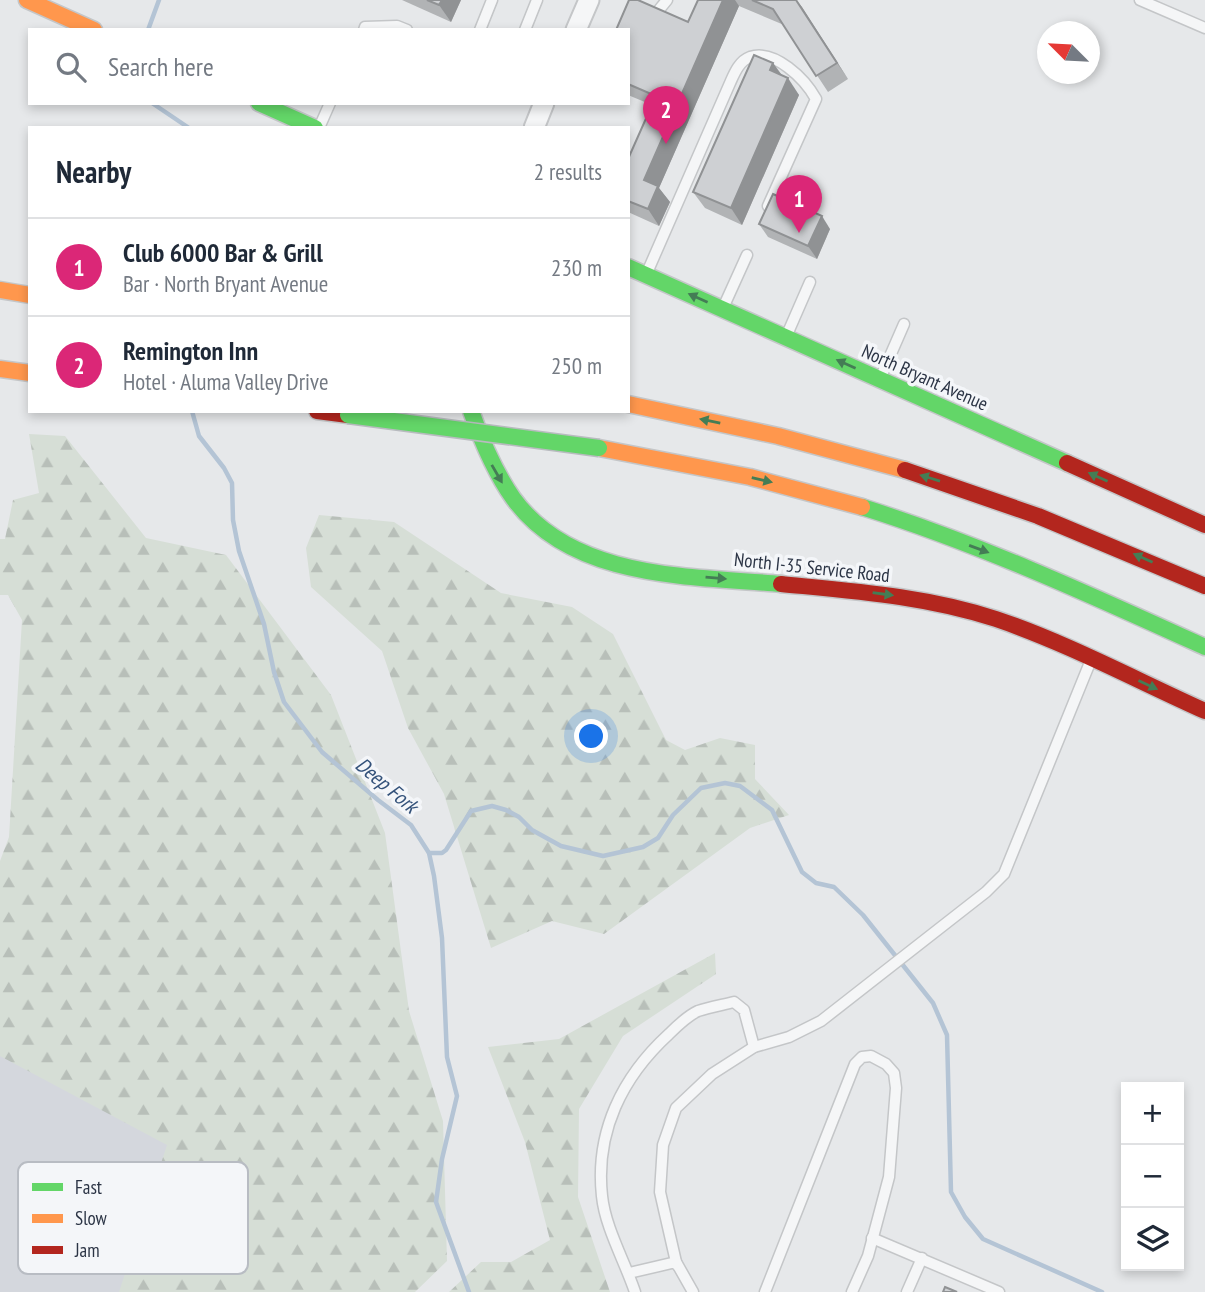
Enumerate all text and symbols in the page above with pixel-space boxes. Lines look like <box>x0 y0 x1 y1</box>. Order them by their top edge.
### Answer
north arrow <box>1037 21 1100 84</box>
search box <box>28 28 630 105</box>
icon: search <box>52 48 90 86</box>
text: Search here <box>108 50 214 83</box>
pin: 2 <box>643 86 689 144</box>
text: Nearby <box>56 152 131 191</box>
text: 2 results <box>534 157 602 186</box>
pin: 1 <box>776 175 822 233</box>
text: Club 6000 Bar & Grill <box>123 236 323 269</box>
text: 1 <box>74 253 85 282</box>
text: 230 m <box>551 253 602 282</box>
text: Bar · North Bryant Avenue <box>123 269 328 298</box>
one-way arrow <box>688 292 708 304</box>
text: Remington Inn <box>123 334 258 367</box>
street label: North Bryant Avenue <box>858 338 992 416</box>
text: 2 <box>74 351 85 380</box>
text: 250 m <box>551 351 602 380</box>
one-way arrow <box>835 358 856 369</box>
text: Hotel · Aluma Valley Drive <box>123 367 328 396</box>
one-way arrow <box>699 415 721 426</box>
one-way arrow <box>491 465 503 484</box>
one-way arrow <box>1088 471 1108 483</box>
one-way arrow <box>919 473 940 483</box>
one-way arrow <box>751 475 773 486</box>
one-way arrow <box>969 543 990 554</box>
street label: North I-35 Service Road <box>733 547 891 587</box>
one-way arrow <box>1133 552 1153 563</box>
one-way arrow <box>706 573 728 584</box>
one-way arrow <box>872 589 894 600</box>
one-way arrow <box>1138 679 1158 691</box>
your location <box>574 719 608 753</box>
water label: Deep Fork <box>350 751 426 821</box>
map controls <box>1121 1082 1184 1271</box>
button: + <box>1121 1082 1184 1145</box>
button: − <box>1121 1145 1184 1208</box>
legend <box>18 1162 248 1274</box>
text: Fast <box>75 1175 103 1199</box>
text: Slow <box>75 1206 108 1230</box>
button: layers <box>1121 1208 1184 1271</box>
text: Jam <box>74 1238 100 1262</box>

